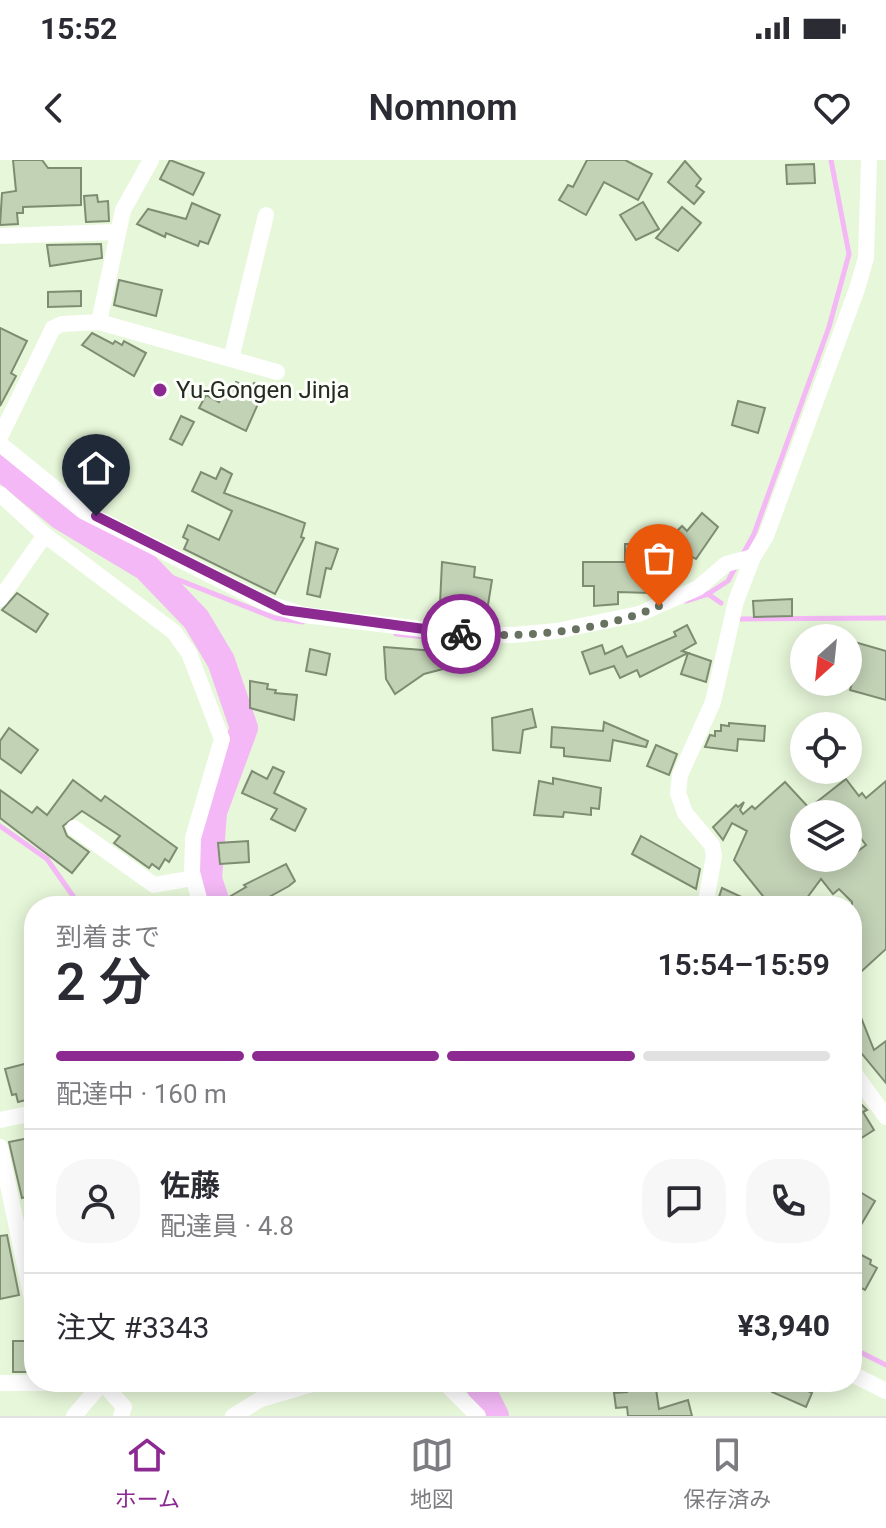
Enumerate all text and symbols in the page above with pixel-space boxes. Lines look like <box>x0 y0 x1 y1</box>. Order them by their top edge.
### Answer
text: 15:52 <box>40 11 117 46</box>
icon: back <box>32 86 76 130</box>
icon: heart <box>810 86 854 130</box>
text: Nomnom <box>369 87 517 129</box>
place label: Yu-Gongen Jinja <box>176 376 350 404</box>
marker: Yu-Gongen Jinja <box>151 381 169 399</box>
pin <box>62 434 130 516</box>
icon: home <box>74 446 118 490</box>
pin <box>625 524 693 606</box>
icon: bag <box>637 536 681 580</box>
courier <box>421 594 501 674</box>
icon: bike <box>439 612 483 656</box>
north arrow <box>790 624 862 696</box>
map controls <box>790 624 862 872</box>
button: locate <box>790 712 862 784</box>
button: layers <box>790 800 862 872</box>
text: 到着まで <box>56 922 160 952</box>
text: 15:54–15:59 <box>657 947 830 982</box>
text: 2 分 <box>56 952 151 1013</box>
text: 配達中 · 160 m <box>56 1079 227 1109</box>
button: person <box>56 1159 140 1243</box>
button: chat <box>642 1159 726 1243</box>
button: phone <box>746 1159 830 1243</box>
text: 佐藤 <box>160 1168 220 1203</box>
text: 配達員 · 4.8 <box>160 1211 294 1241</box>
text: ¥3,940 <box>738 1308 830 1343</box>
text: 注文 #3343 <box>56 1310 209 1345</box>
tab: ホーム <box>115 1433 180 1513</box>
tab: 地図 <box>410 1433 454 1513</box>
tab: 保存済み <box>683 1433 771 1513</box>

